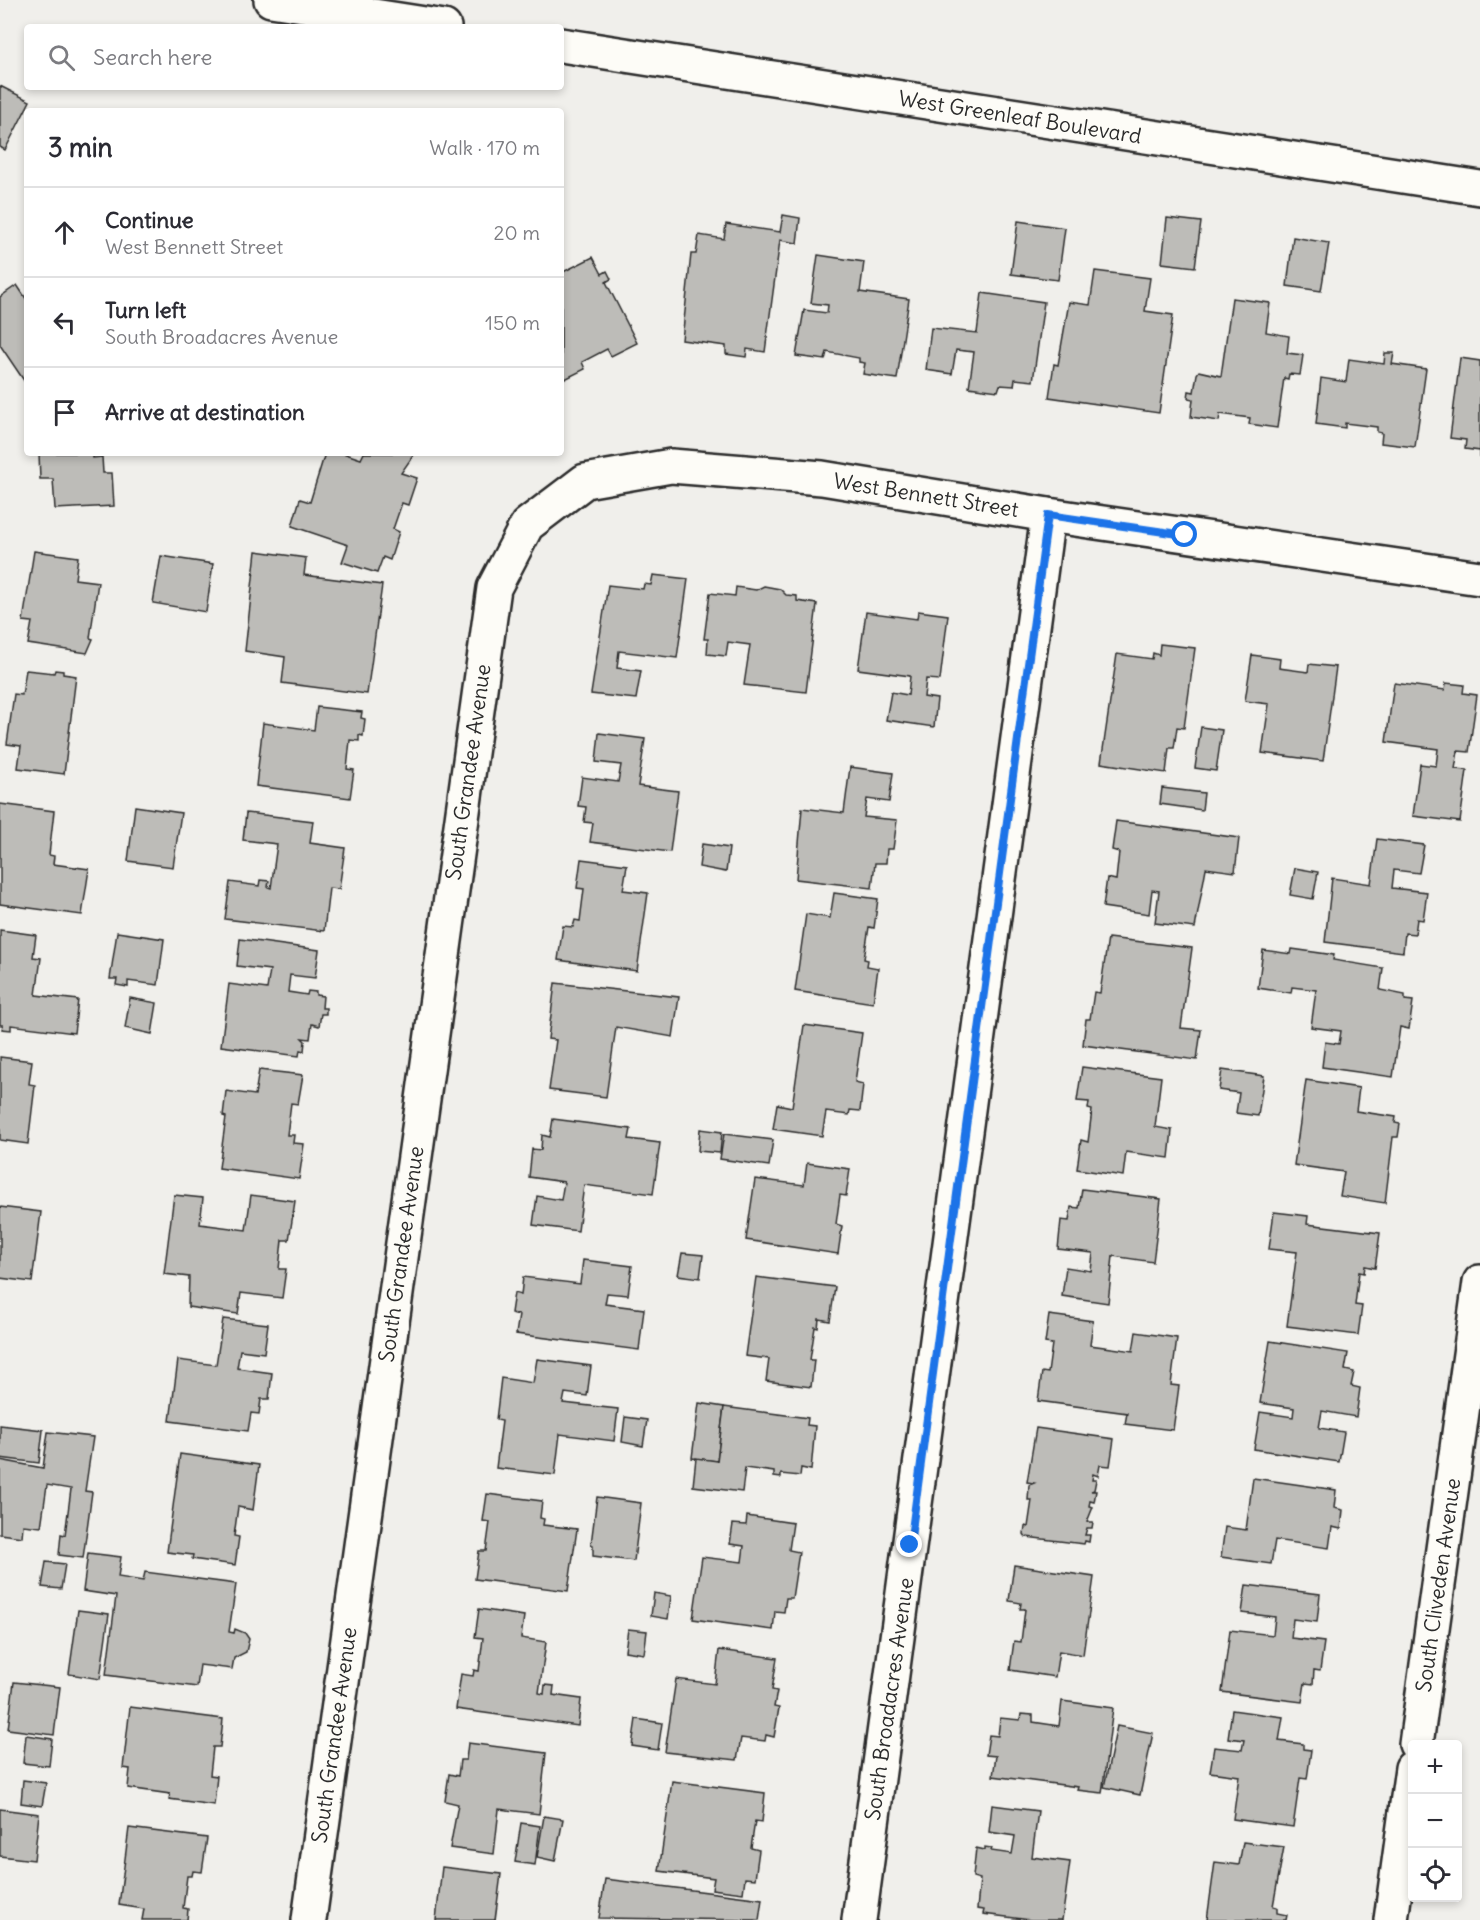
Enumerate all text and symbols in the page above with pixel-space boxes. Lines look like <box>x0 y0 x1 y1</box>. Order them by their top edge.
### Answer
search box <box>24 24 564 90</box>
icon: search <box>45 41 78 74</box>
text: Search here <box>93 43 212 71</box>
street label: West Greenleaf Boulevard <box>897 84 1143 150</box>
text: 3 min <box>48 131 113 164</box>
text: Walk · 170 m <box>429 135 540 160</box>
text: Continue <box>105 206 194 234</box>
icon: ahead <box>48 216 81 249</box>
text: 20 m <box>494 220 540 245</box>
text: West Bennett Street <box>105 234 283 259</box>
text: Turn left <box>105 296 186 324</box>
icon: left <box>48 306 81 339</box>
text: 150 m <box>485 310 540 335</box>
text: South Broadacres Avenue <box>105 324 338 349</box>
icon: arrive <box>48 396 81 429</box>
text: Arrive at destination <box>105 398 305 426</box>
street label: West Bennett Street <box>831 467 1021 523</box>
route start <box>1171 521 1197 547</box>
street label: South Grandee Avenue <box>439 662 497 882</box>
street label: South Grandee Avenue <box>372 1144 430 1364</box>
street label: South Cliveden Avenue <box>1410 1476 1466 1694</box>
route end <box>896 1531 922 1557</box>
street label: South Broadacres Avenue <box>859 1576 919 1822</box>
street label: South Grandee Avenue <box>305 1625 363 1845</box>
map controls <box>1408 1740 1462 1902</box>
button: + <box>1408 1740 1462 1794</box>
button: − <box>1408 1794 1462 1848</box>
button: locate <box>1408 1848 1462 1902</box>

